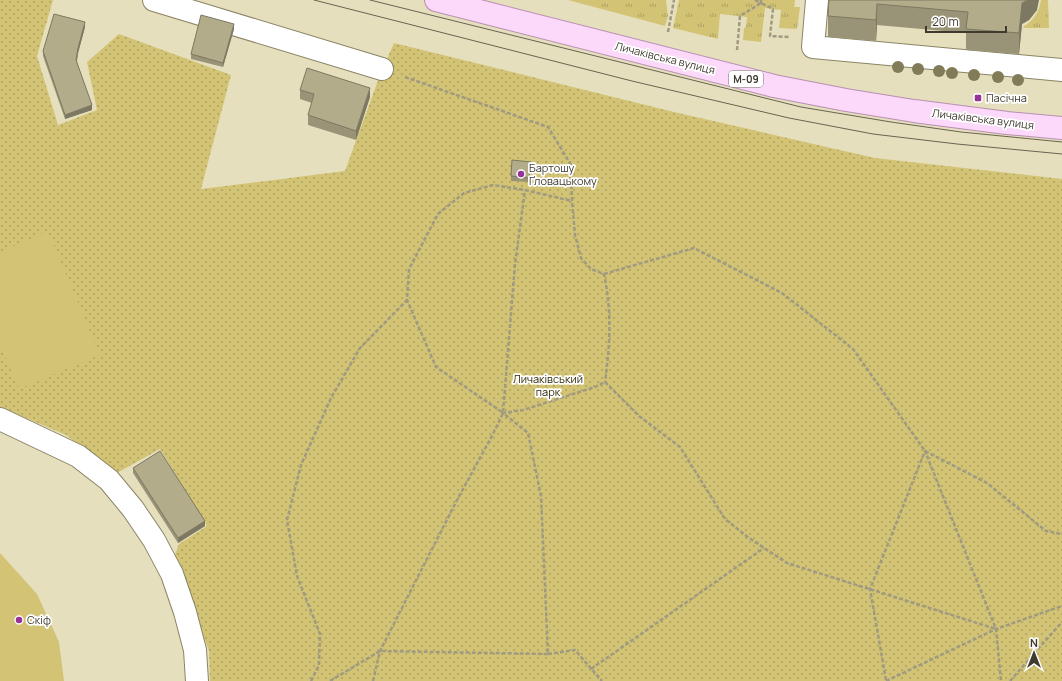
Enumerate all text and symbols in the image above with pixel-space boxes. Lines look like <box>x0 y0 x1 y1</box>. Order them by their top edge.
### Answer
scale bar <box>926 8 1006 34</box>
text: 20 m <box>932 13 959 30</box>
street label: Личаківська вулиця <box>614 38 717 77</box>
road number: М-09 <box>729 71 763 87</box>
place label: Пасічна <box>986 90 1027 105</box>
marker: Пасічна <box>973 93 983 103</box>
street label: Личаківська вулиця <box>931 105 1035 132</box>
place label: Бартошу Ґловацькому <box>529 160 597 188</box>
marker: Бартошу Ґловацькому <box>516 169 526 179</box>
park label: Личаківський парк <box>513 371 583 399</box>
place label: Скіф <box>27 612 51 627</box>
marker: Скіф <box>14 615 24 625</box>
north arrow <box>1014 633 1054 673</box>
text: N <box>1030 635 1038 650</box>

